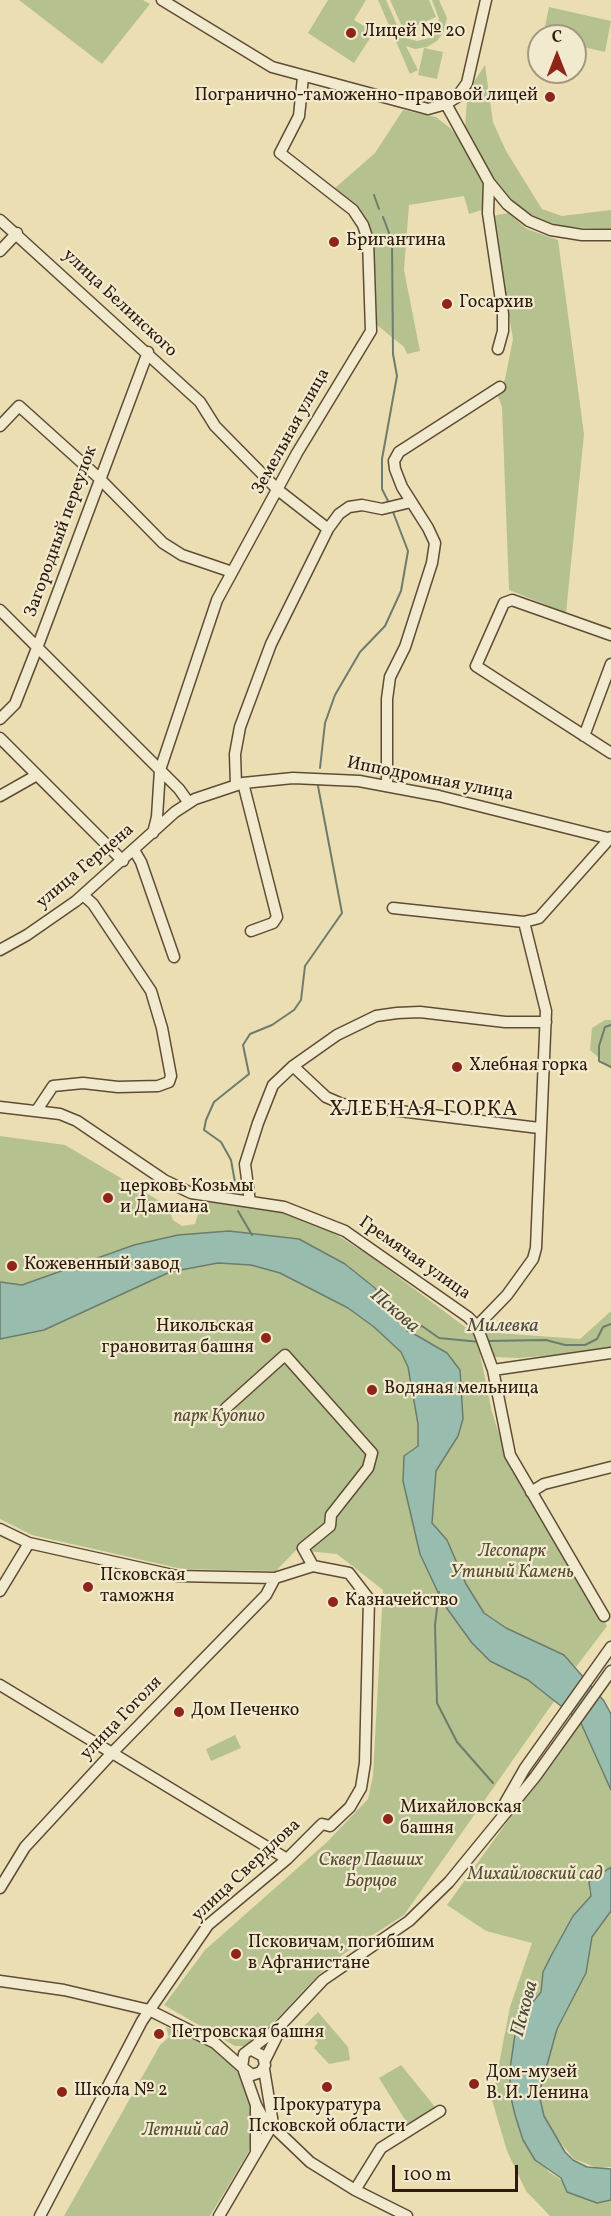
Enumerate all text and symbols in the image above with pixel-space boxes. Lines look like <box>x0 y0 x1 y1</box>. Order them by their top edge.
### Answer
place label: Лицей № 20 <box>363 22 465 44</box>
north arrow <box>527 24 587 84</box>
marker: Лицей № 20 <box>344 26 358 40</box>
text: С <box>552 27 562 49</box>
place label: Погранично-таможенно-правовой лицей <box>194 86 538 108</box>
marker: Погранично-таможенно-правовой лицей <box>543 90 557 104</box>
place label: Бригантина <box>346 231 446 253</box>
marker: Бригантина <box>327 235 341 249</box>
street label: улица Белинского <box>57 245 181 363</box>
place label: Госархив <box>459 293 533 315</box>
marker: Госархив <box>440 297 454 311</box>
street label: Земельная улица <box>248 365 336 499</box>
street label: Загородный переулок <box>21 443 103 621</box>
street label: Ипподромная улица <box>345 753 515 807</box>
street label: улица Герцена <box>33 820 139 914</box>
place label: Хлебная горка <box>469 1056 588 1078</box>
marker: Хлебная горка <box>450 1060 464 1074</box>
district label: ХЛЕБНАЯ ГОРКА <box>329 1098 519 1124</box>
place label: церковь Козьмы и Дамиана <box>120 1177 254 1220</box>
marker: церковь Козьмы и Дамиана <box>101 1191 115 1205</box>
street label: Гремячая улица <box>354 1212 474 1306</box>
place label: Кожевенный завод <box>24 1255 180 1277</box>
marker: Кожевенный завод <box>5 1259 19 1273</box>
water label: Пскова <box>364 1284 424 1340</box>
water label: Милевка <box>467 1315 539 1339</box>
place label: Никольская грановитая башня <box>102 1317 254 1360</box>
marker: Никольская грановитая башня <box>259 1331 273 1345</box>
place label: Водяная мельница <box>384 1379 539 1401</box>
marker: Водяная мельница <box>365 1383 379 1397</box>
park label: парк Куопио <box>173 1407 265 1429</box>
park label: Лесопарк Утиный Камень <box>450 1542 574 1584</box>
place label: Псковская таможня <box>100 1566 185 1608</box>
marker: Псковская таможня <box>81 1580 95 1594</box>
place label: Казначейство <box>345 1591 458 1613</box>
marker: Казначейство <box>326 1595 340 1609</box>
street label: улица Гоголя <box>77 1672 167 1766</box>
place label: Дом Печенко <box>191 1701 299 1723</box>
marker: Дом Печенко <box>172 1705 186 1719</box>
place label: Михайловская башня <box>400 1798 522 1840</box>
marker: Михайловская башня <box>381 1812 395 1826</box>
street label: улица Свердлова <box>188 1815 306 1927</box>
park label: Сквер Павших Борцов <box>319 1851 423 1894</box>
park label: Михайловский сад <box>468 1865 602 1887</box>
place label: Псковичам, погибшим в Афганистане <box>248 1933 434 1976</box>
marker: Псковичам, погибшим в Афганистане <box>229 1947 243 1961</box>
water label: Пскова <box>507 1978 545 2040</box>
place label: Петровская башня <box>171 2023 324 2045</box>
marker: Петровская башня <box>152 2027 166 2041</box>
place label: Дом-музей В. И. Ленина <box>486 2063 589 2106</box>
marker: Дом-музей В. И. Ленина <box>467 2077 481 2091</box>
marker: Прокуратура Псковской области <box>320 2080 334 2094</box>
place label: Школа № 2 <box>74 2081 168 2103</box>
marker: Школа № 2 <box>55 2085 69 2099</box>
place label: Прокуратура Псковской области <box>249 2096 405 2138</box>
park label: Летний сад <box>142 2121 228 2143</box>
scale bar <box>395 2153 521 2191</box>
text: 100 m <box>403 2163 452 2188</box>

